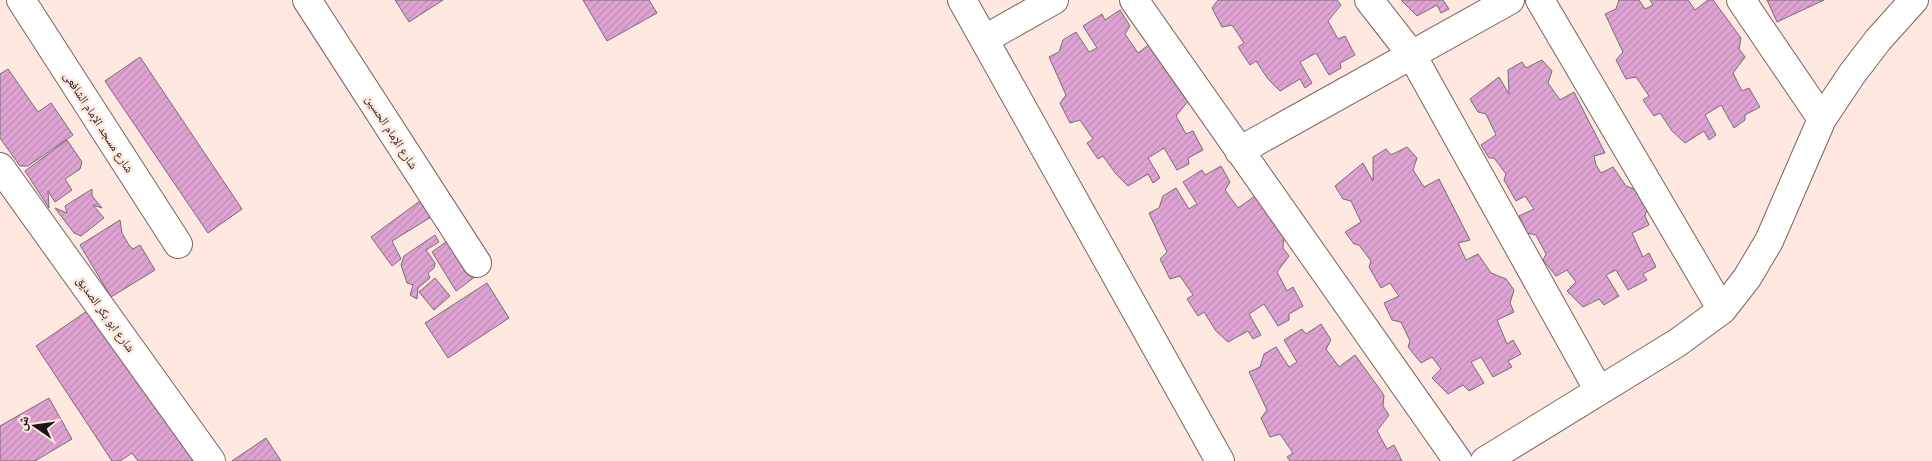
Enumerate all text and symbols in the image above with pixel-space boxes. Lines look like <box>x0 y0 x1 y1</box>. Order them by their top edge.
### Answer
street label: شارع مسجد الإمام الشافعى <box>60 69 137 176</box>
street label: شارع الإمام الحسين <box>362 92 422 172</box>
street label: شارع ابو بكر الصديق <box>73 273 139 355</box>
north arrow <box>10 401 60 451</box>
text: ش <box>12 414 33 432</box>

